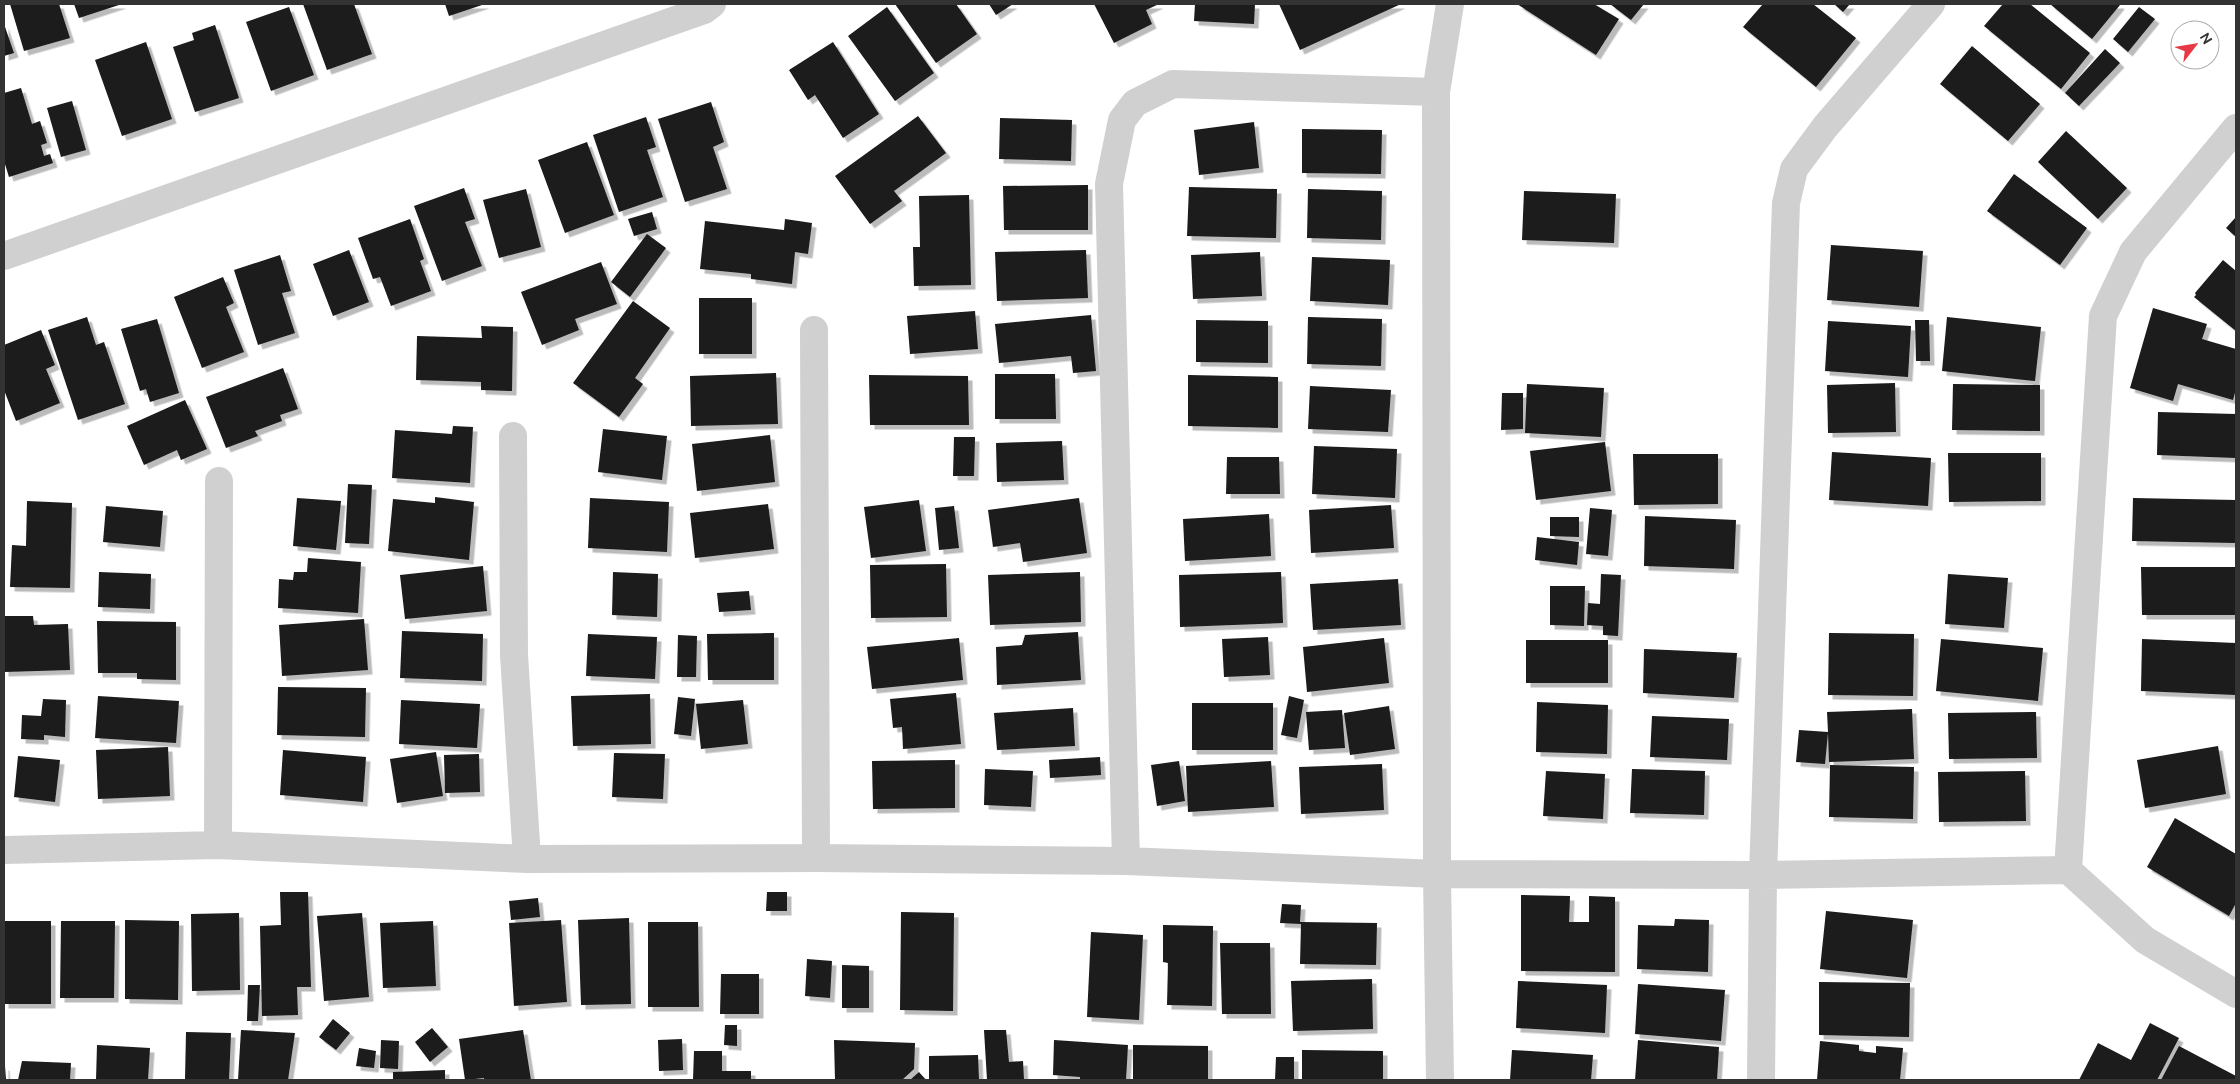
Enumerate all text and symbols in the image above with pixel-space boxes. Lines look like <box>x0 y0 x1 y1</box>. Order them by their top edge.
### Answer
north arrow <box>2170 20 2220 70</box>
text: N <box>2197 30 2216 47</box>

